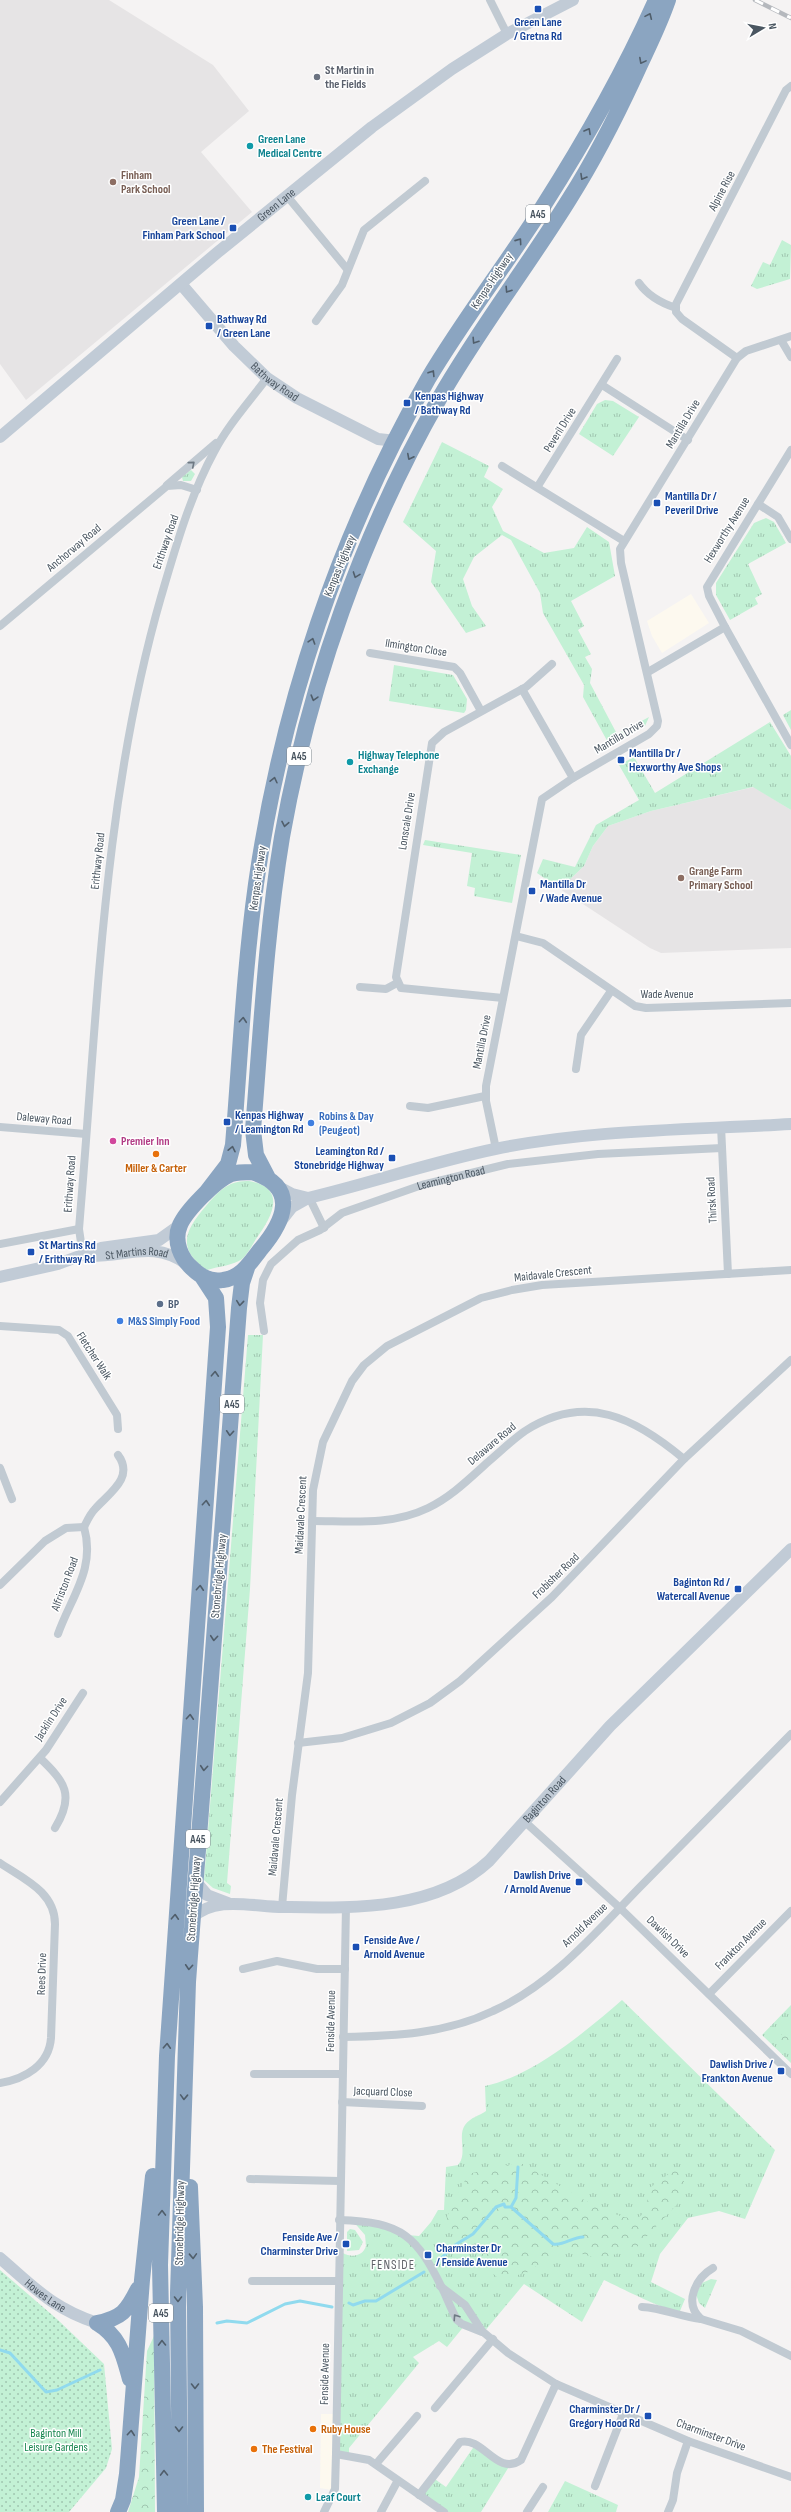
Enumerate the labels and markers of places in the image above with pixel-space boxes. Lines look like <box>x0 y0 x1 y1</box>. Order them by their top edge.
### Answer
marker: Green Lane / Gretna Rd <box>533 4 543 14</box>
place label: Green Lane / Gretna Rd <box>514 15 562 44</box>
place label: St Martin in the Fields <box>325 63 374 92</box>
marker: St Martin in the Fields <box>312 72 322 82</box>
place label: Green Lane Medical Centre <box>258 132 322 161</box>
marker: Green Lane Medical Centre <box>245 141 255 151</box>
place label: Finham Park School <box>121 168 171 197</box>
marker: Finham Park School <box>108 177 118 187</box>
place label: Green Lane / Finham Park School <box>143 214 225 243</box>
marker: Green Lane / Finham Park School <box>228 223 238 233</box>
place label: Bathway Rd / Green Lane <box>217 312 270 341</box>
marker: Bathway Rd / Green Lane <box>204 321 214 331</box>
place label: Kenpas Highway / Bathway Rd <box>415 389 484 418</box>
marker: Kenpas Highway / Bathway Rd <box>402 398 412 408</box>
place label: Mantilla Dr / Peveril Drive <box>665 489 718 518</box>
marker: Mantilla Dr / Peveril Drive <box>652 498 662 508</box>
place label: Mantilla Dr / Hexworthy Ave Shops <box>629 746 721 775</box>
place label: Highway Telephone Exchange <box>358 748 439 777</box>
marker: Mantilla Dr / Hexworthy Ave Shops <box>616 755 626 765</box>
marker: Highway Telephone Exchange <box>345 757 355 767</box>
place label: Grange Farm Primary School <box>689 864 753 893</box>
marker: Grange Farm Primary School <box>676 873 686 883</box>
place label: Mantilla Dr / Wade Avenue <box>540 877 602 906</box>
marker: Mantilla Dr / Wade Avenue <box>527 886 537 896</box>
place label: Kenpas Highway / Leamington Rd <box>235 1108 304 1137</box>
place label: Robins & Day (Peugeot) <box>319 1109 374 1138</box>
marker: Kenpas Highway / Leamington Rd <box>222 1117 232 1127</box>
marker: Robins & Day (Peugeot) <box>306 1118 316 1128</box>
place label: Premier Inn <box>121 1134 170 1149</box>
marker: Premier Inn <box>108 1136 118 1146</box>
place label: Leamington Rd / Stonebridge Highway <box>294 1144 384 1173</box>
marker: Miller & Carter <box>151 1149 161 1159</box>
marker: Leamington Rd / Stonebridge Highway <box>387 1153 397 1163</box>
place label: Miller & Carter <box>125 1161 187 1176</box>
place label: St Martins Rd / Erithway Rd <box>39 1238 96 1267</box>
marker: St Martins Rd / Erithway Rd <box>26 1247 36 1257</box>
place label: BP <box>168 1297 180 1312</box>
marker: BP <box>155 1299 165 1309</box>
place label: M&S Simply Food <box>128 1314 200 1329</box>
marker: M&S Simply Food <box>115 1316 125 1326</box>
place label: Baginton Rd / Watercall Avenue <box>657 1575 730 1604</box>
marker: Baginton Rd / Watercall Avenue <box>733 1584 743 1594</box>
place label: Dawlish Drive / Arnold Avenue <box>504 1868 571 1897</box>
marker: Dawlish Drive / Arnold Avenue <box>574 1877 584 1887</box>
place label: Fenside Ave / Arnold Avenue <box>363 1933 425 1962</box>
marker: Fenside Ave / Arnold Avenue <box>351 1942 361 1952</box>
place label: Dawlish Drive / Frankton Avenue <box>702 2057 773 2086</box>
marker: Dawlish Drive / Frankton Avenue <box>776 2066 786 2076</box>
place label: Fenside Ave / Charminster Drive <box>261 2230 338 2259</box>
marker: Fenside Ave / Charminster Drive <box>341 2239 351 2249</box>
place label: Charminster Dr / Fenside Avenue <box>436 2241 508 2270</box>
marker: Charminster Dr / Fenside Avenue <box>423 2250 433 2260</box>
place label: Charminster Dr / Gregory Hood Rd <box>569 2402 640 2431</box>
marker: Charminster Dr / Gregory Hood Rd <box>643 2411 653 2421</box>
place label: Ruby House <box>321 2422 371 2437</box>
marker: Ruby House <box>308 2424 318 2434</box>
place label: The Festival <box>262 2442 313 2457</box>
marker: The Festival <box>249 2444 259 2454</box>
place label: Leaf Court <box>316 2490 361 2505</box>
marker: Leaf Court <box>303 2492 313 2502</box>

